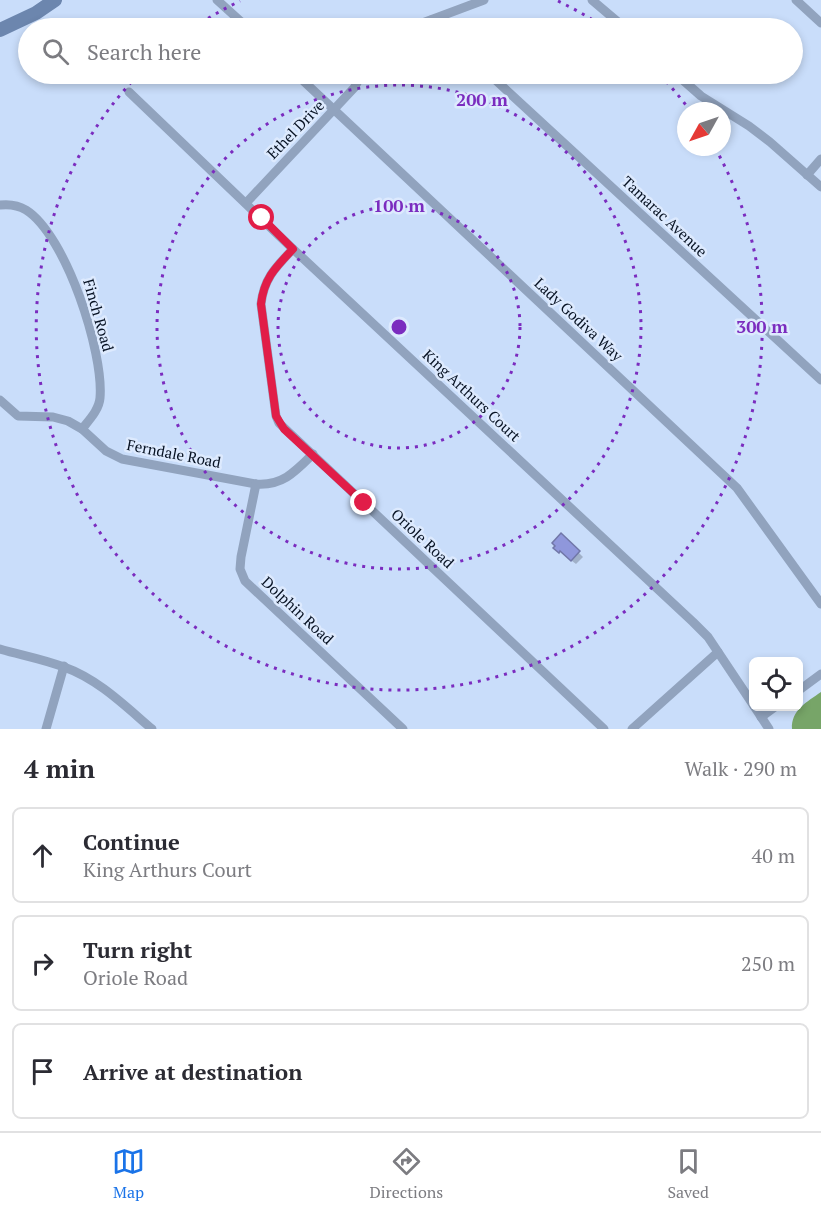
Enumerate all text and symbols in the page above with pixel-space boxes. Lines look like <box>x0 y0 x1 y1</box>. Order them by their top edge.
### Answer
search box <box>18 18 803 84</box>
icon: search <box>39 35 72 68</box>
text: Search here <box>87 37 201 66</box>
text: 200 m <box>456 87 508 111</box>
street label: Ethel Drive <box>262 95 328 163</box>
north arrow <box>677 102 731 156</box>
street label: Tamarac Avenue <box>618 171 712 261</box>
text: 100 m <box>373 193 425 217</box>
route start <box>248 204 274 230</box>
street label: Lady Godiva Way <box>531 273 628 365</box>
street label: Finch Road <box>79 276 119 354</box>
text: 300 m <box>736 314 788 338</box>
centre of rings <box>389 317 409 337</box>
street label: King Arthurs Court <box>419 344 525 446</box>
street label: Ferndale Road <box>125 434 223 472</box>
route end <box>350 489 376 515</box>
street label: Oriole Road <box>387 504 459 572</box>
street label: Dolphin Road <box>258 572 338 648</box>
map controls <box>749 657 803 711</box>
button: locate <box>749 657 803 711</box>
text: 4 min <box>24 751 95 785</box>
text: Walk · 290 m <box>685 755 797 782</box>
text: Continue <box>83 827 180 856</box>
icon: ahead <box>26 839 59 872</box>
text: 40 m <box>752 842 795 869</box>
text: King Arthurs Court <box>83 856 252 883</box>
text: Turn right <box>83 935 192 964</box>
icon: right <box>26 947 59 980</box>
text: 250 m <box>741 950 795 977</box>
text: Oriole Road <box>83 964 188 991</box>
icon: arrive <box>26 1055 59 1088</box>
text: Arrive at destination <box>83 1057 302 1086</box>
tab: Map <box>112 1145 145 1203</box>
tab: Directions <box>369 1145 443 1203</box>
tab: Saved <box>667 1145 709 1203</box>

